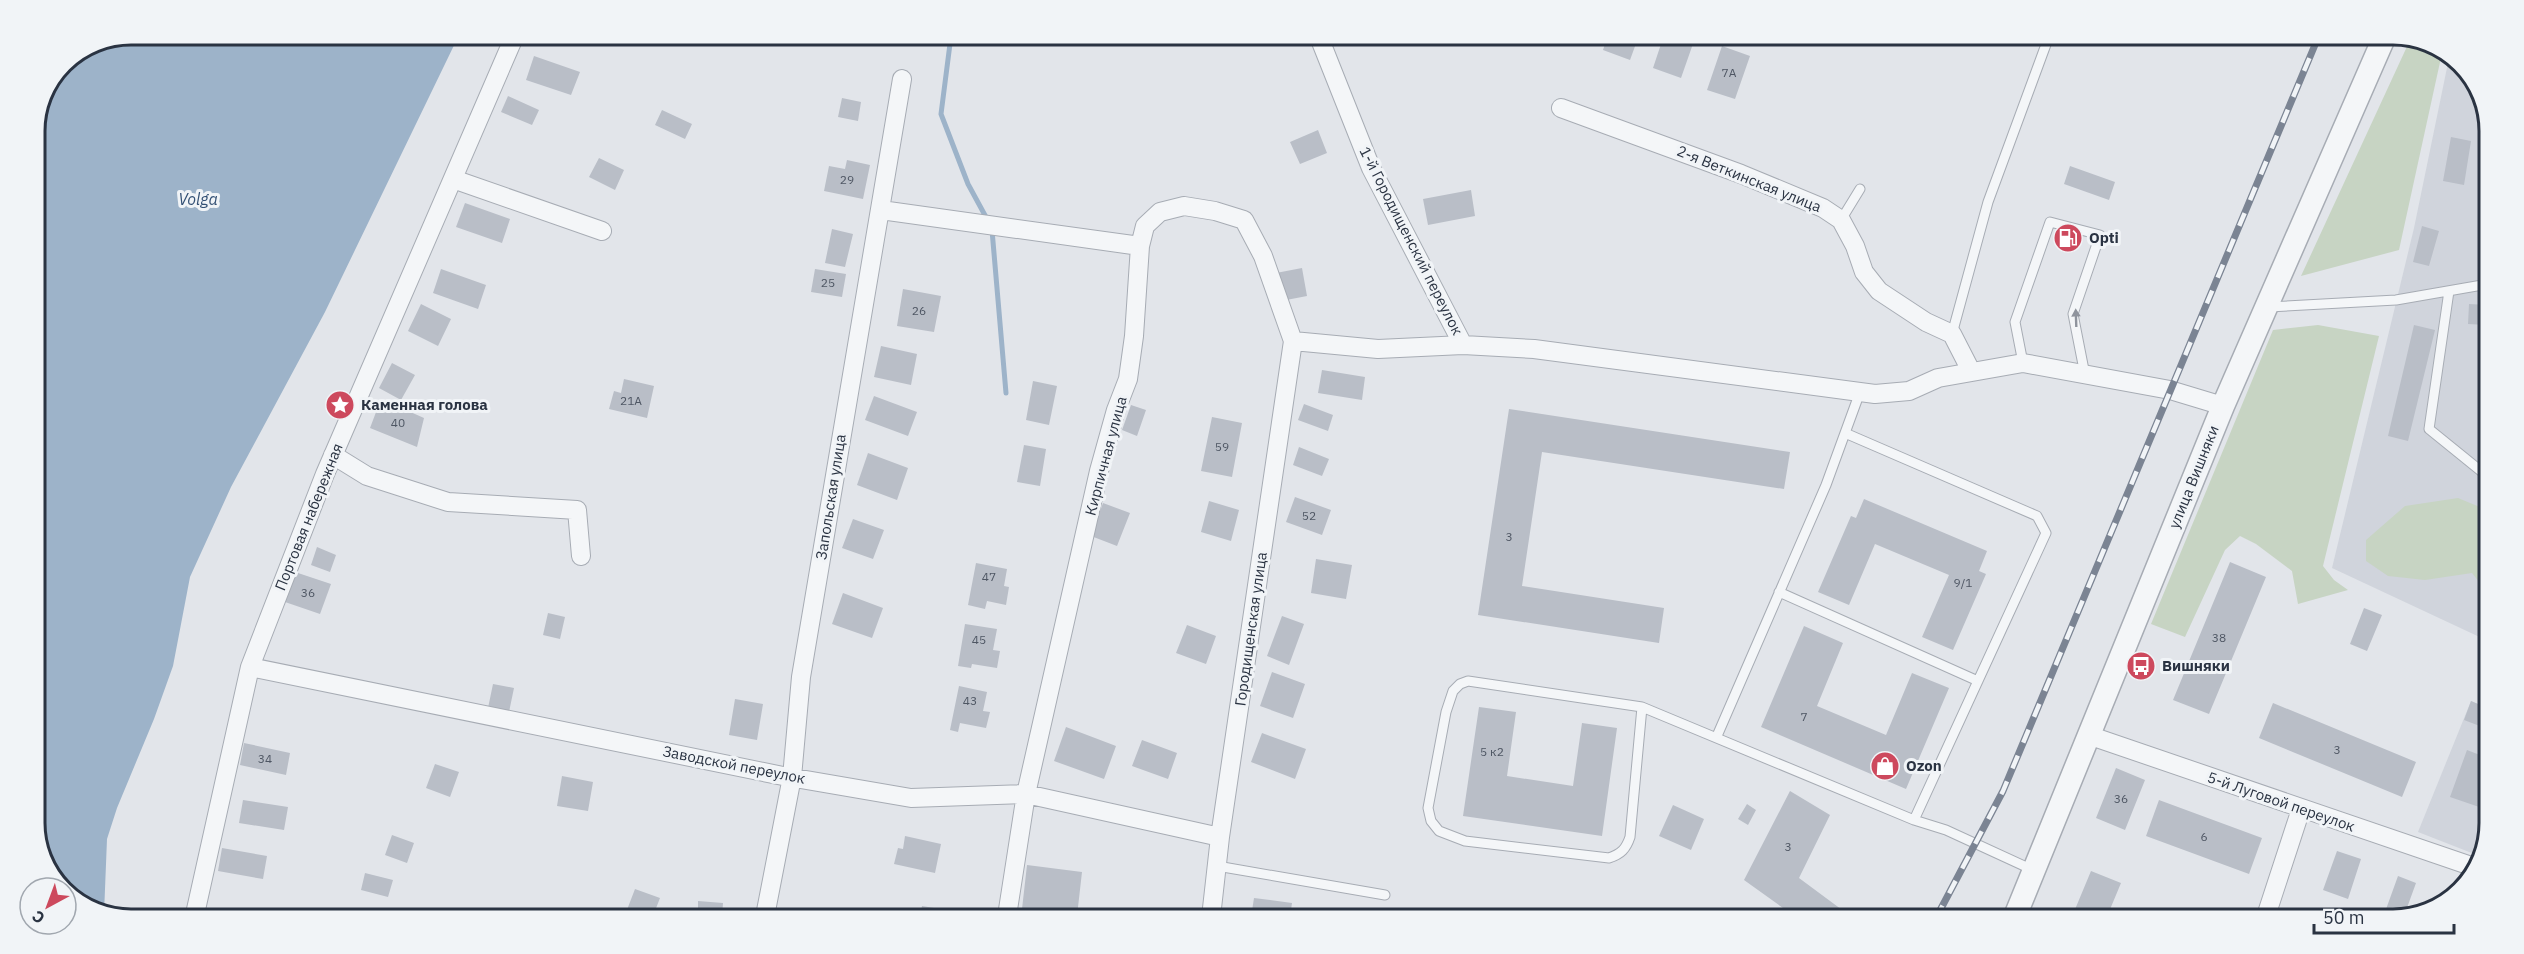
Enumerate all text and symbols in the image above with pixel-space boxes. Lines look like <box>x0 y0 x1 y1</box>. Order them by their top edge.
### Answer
house number: 7А <box>1722 65 1737 80</box>
street label: 2-я Веткинская улица <box>1674 141 1824 216</box>
street label: 1-й Городищенский переулок <box>1356 143 1467 338</box>
house number: 29 <box>840 172 854 187</box>
water label: Volga <box>178 189 218 209</box>
fuel station icon: Opti <box>2052 222 2084 254</box>
place label: Opti <box>2089 228 2119 247</box>
house number: 25 <box>821 275 835 290</box>
house number: 26 <box>912 303 926 318</box>
one-way arrow <box>2071 308 2080 327</box>
place icon: Каменная голова <box>324 389 356 421</box>
house number: 21А <box>620 393 642 408</box>
street label: Кирпичная улица <box>1080 394 1131 518</box>
place label: Каменная голова <box>361 395 488 414</box>
house number: 40 <box>391 415 405 430</box>
street label: улица Вишняки <box>2164 422 2223 531</box>
street label: Запольская улица <box>811 433 850 561</box>
house number: 59 <box>1215 439 1229 454</box>
street label: Портовая набережная <box>270 440 347 593</box>
house number: 52 <box>1302 508 1316 523</box>
house number: 3 <box>1505 529 1513 544</box>
street label: Городищенская улица <box>1230 551 1271 707</box>
house number: 47 <box>982 569 996 584</box>
house number: 9/1 <box>1954 575 1973 590</box>
house number: 36 <box>301 585 315 600</box>
house number: 38 <box>2212 630 2226 645</box>
house number: 45 <box>972 632 986 647</box>
bus stop icon: Вишняки <box>2125 650 2157 682</box>
place label: Вишняки <box>2162 656 2230 675</box>
house number: 43 <box>963 693 977 708</box>
house number: 7 <box>1800 709 1808 724</box>
street label: Заводской переулок <box>661 741 807 788</box>
house number: 3 <box>2333 742 2341 757</box>
house number: 5 к2 <box>1480 744 1504 759</box>
shop icon: Ozon <box>1869 750 1901 782</box>
house number: 34 <box>258 751 272 766</box>
place label: Ozon <box>1906 756 1942 775</box>
street label: 5-й Луговой переулок <box>2205 767 2357 836</box>
house number: 36 <box>2114 791 2128 806</box>
house number: 6 <box>2200 829 2208 844</box>
house number: 3 <box>1784 839 1792 854</box>
north arrow <box>18 876 78 936</box>
scale bar <box>2314 897 2454 935</box>
text: С <box>28 906 49 928</box>
text: 50 m <box>2323 906 2365 929</box>

